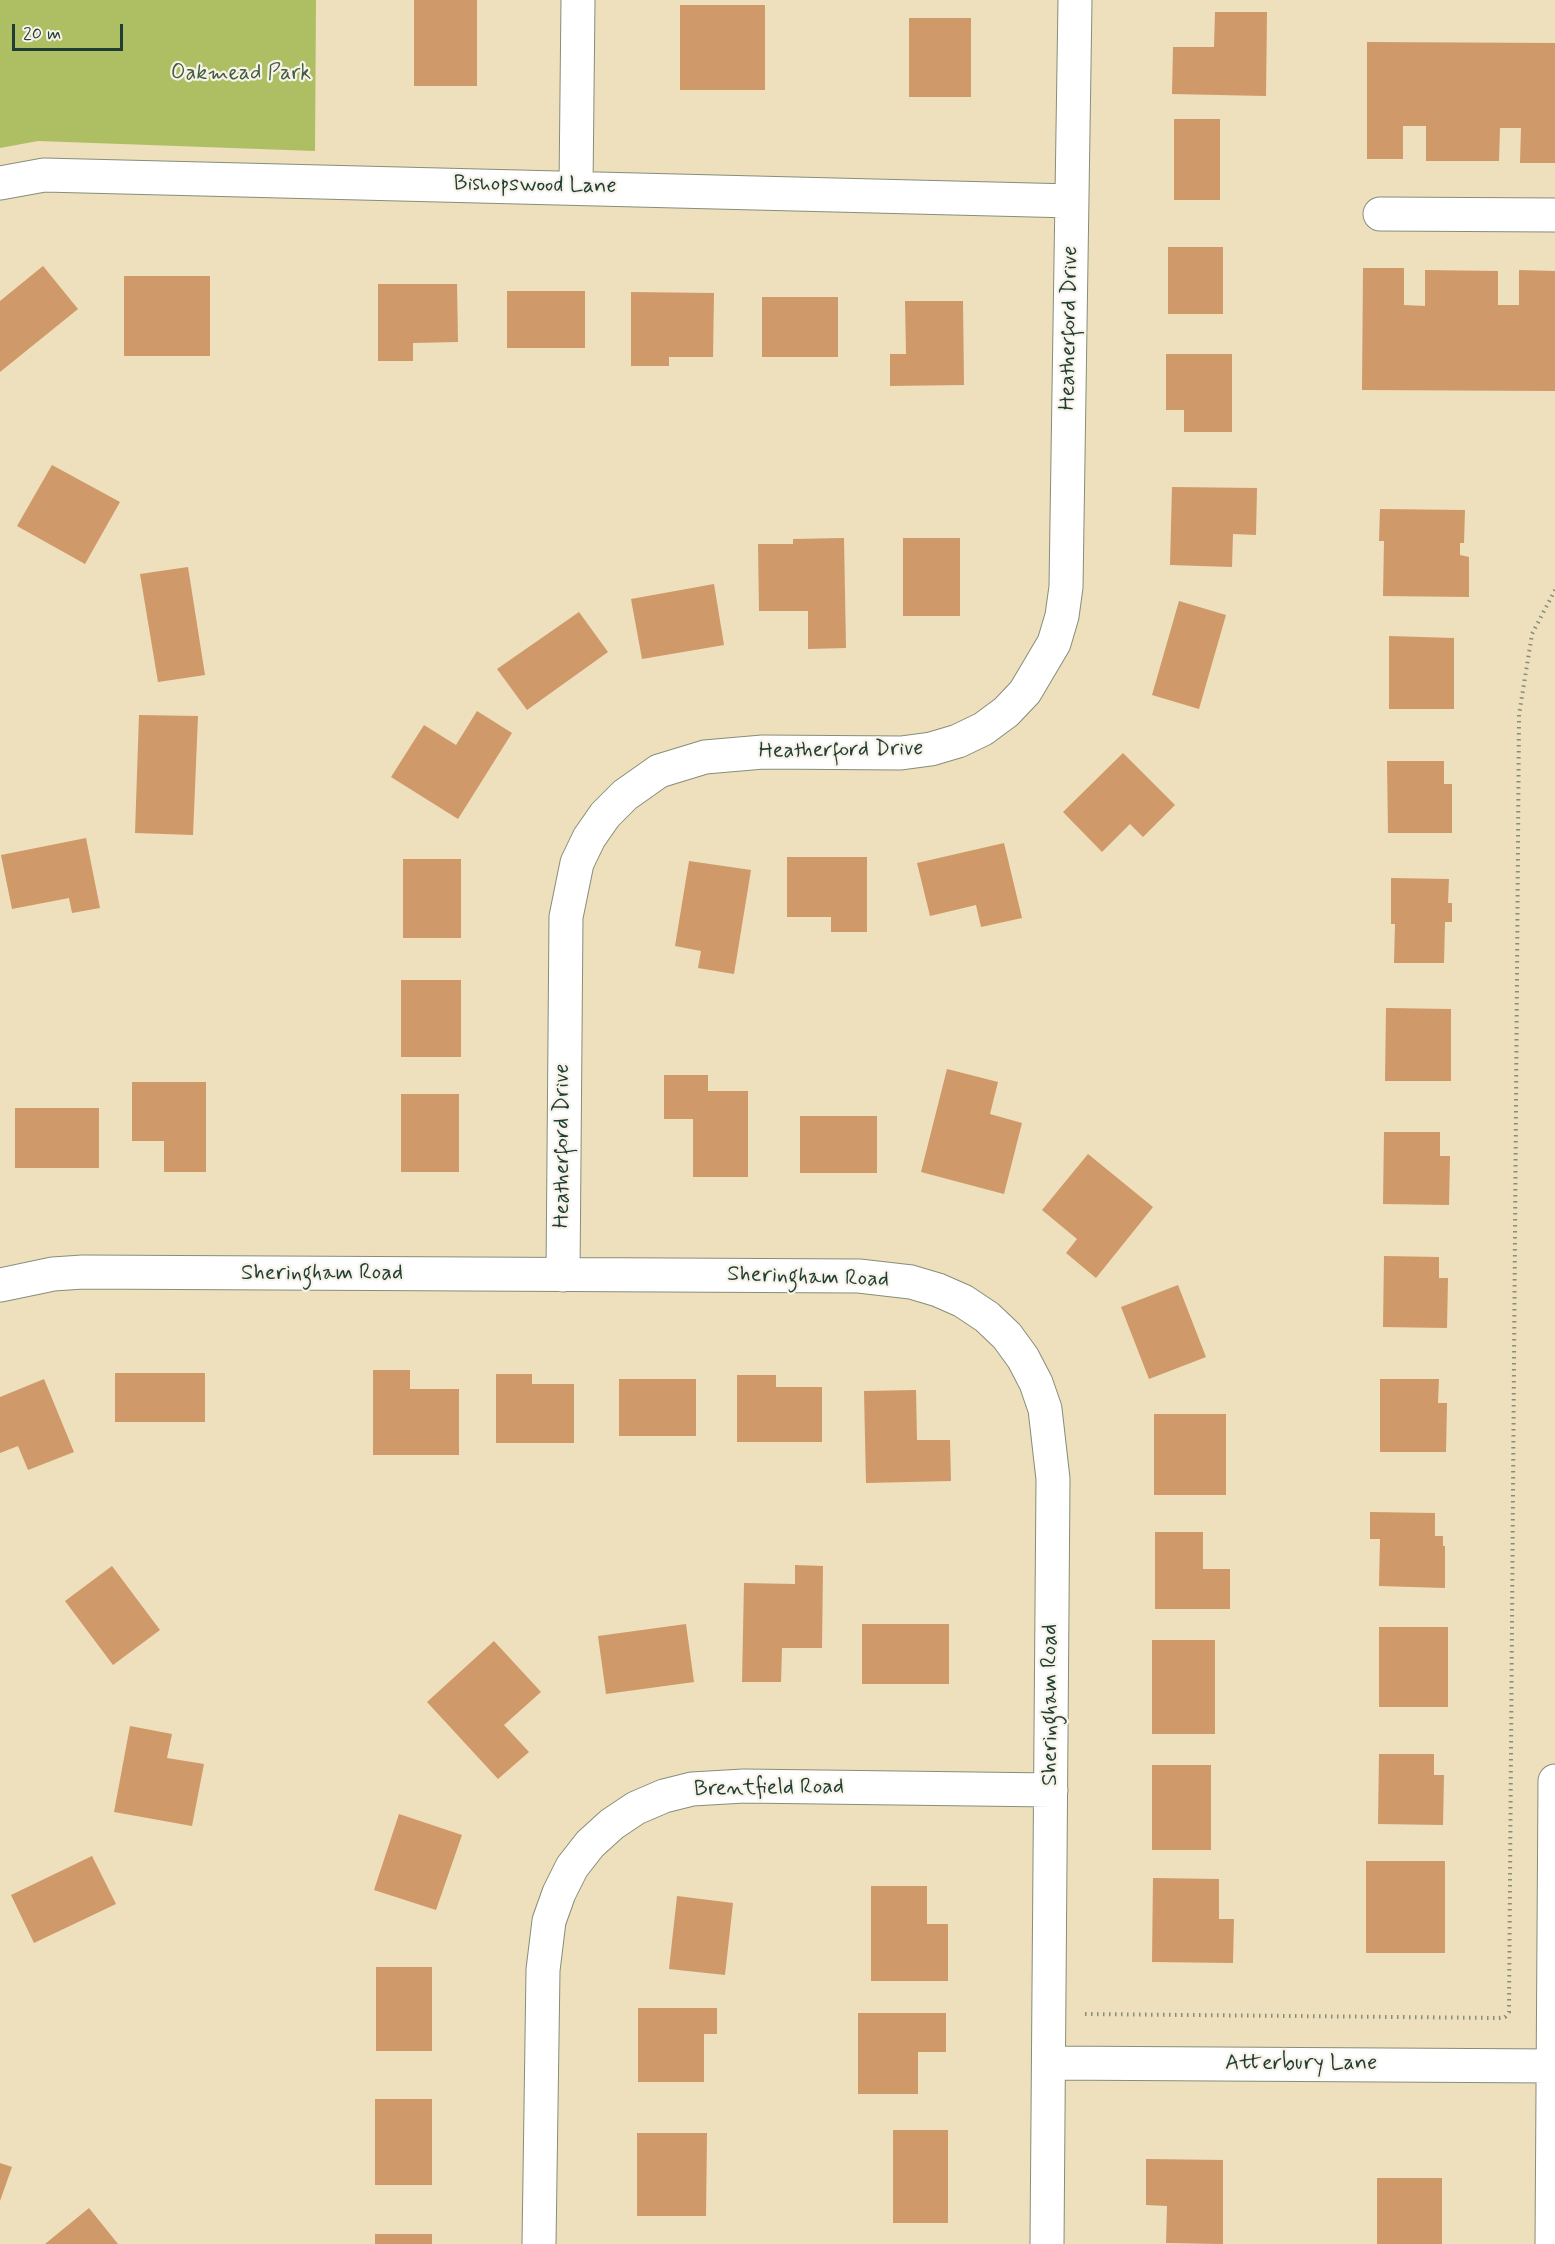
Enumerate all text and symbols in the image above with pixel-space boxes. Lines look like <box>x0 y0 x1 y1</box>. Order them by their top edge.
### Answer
scale bar <box>15 12 126 50</box>
text: 20 m <box>23 22 61 46</box>
park label: Oakmead Park <box>171 61 311 87</box>
street label: Bishopswood Lane <box>453 171 617 201</box>
street label: Heatherford Drive <box>1055 245 1085 411</box>
street label: Heatherford Drive <box>758 736 924 766</box>
street label: Heatherford Drive <box>550 1064 576 1228</box>
street label: Sheringham Road <box>241 1261 403 1287</box>
street label: Sheringham Road <box>727 1262 889 1294</box>
street label: Sheringham Road <box>1038 1624 1064 1786</box>
street label: Brentfield Road <box>694 1774 844 1804</box>
street label: Atterbury Lane <box>1225 2051 1377 2077</box>

